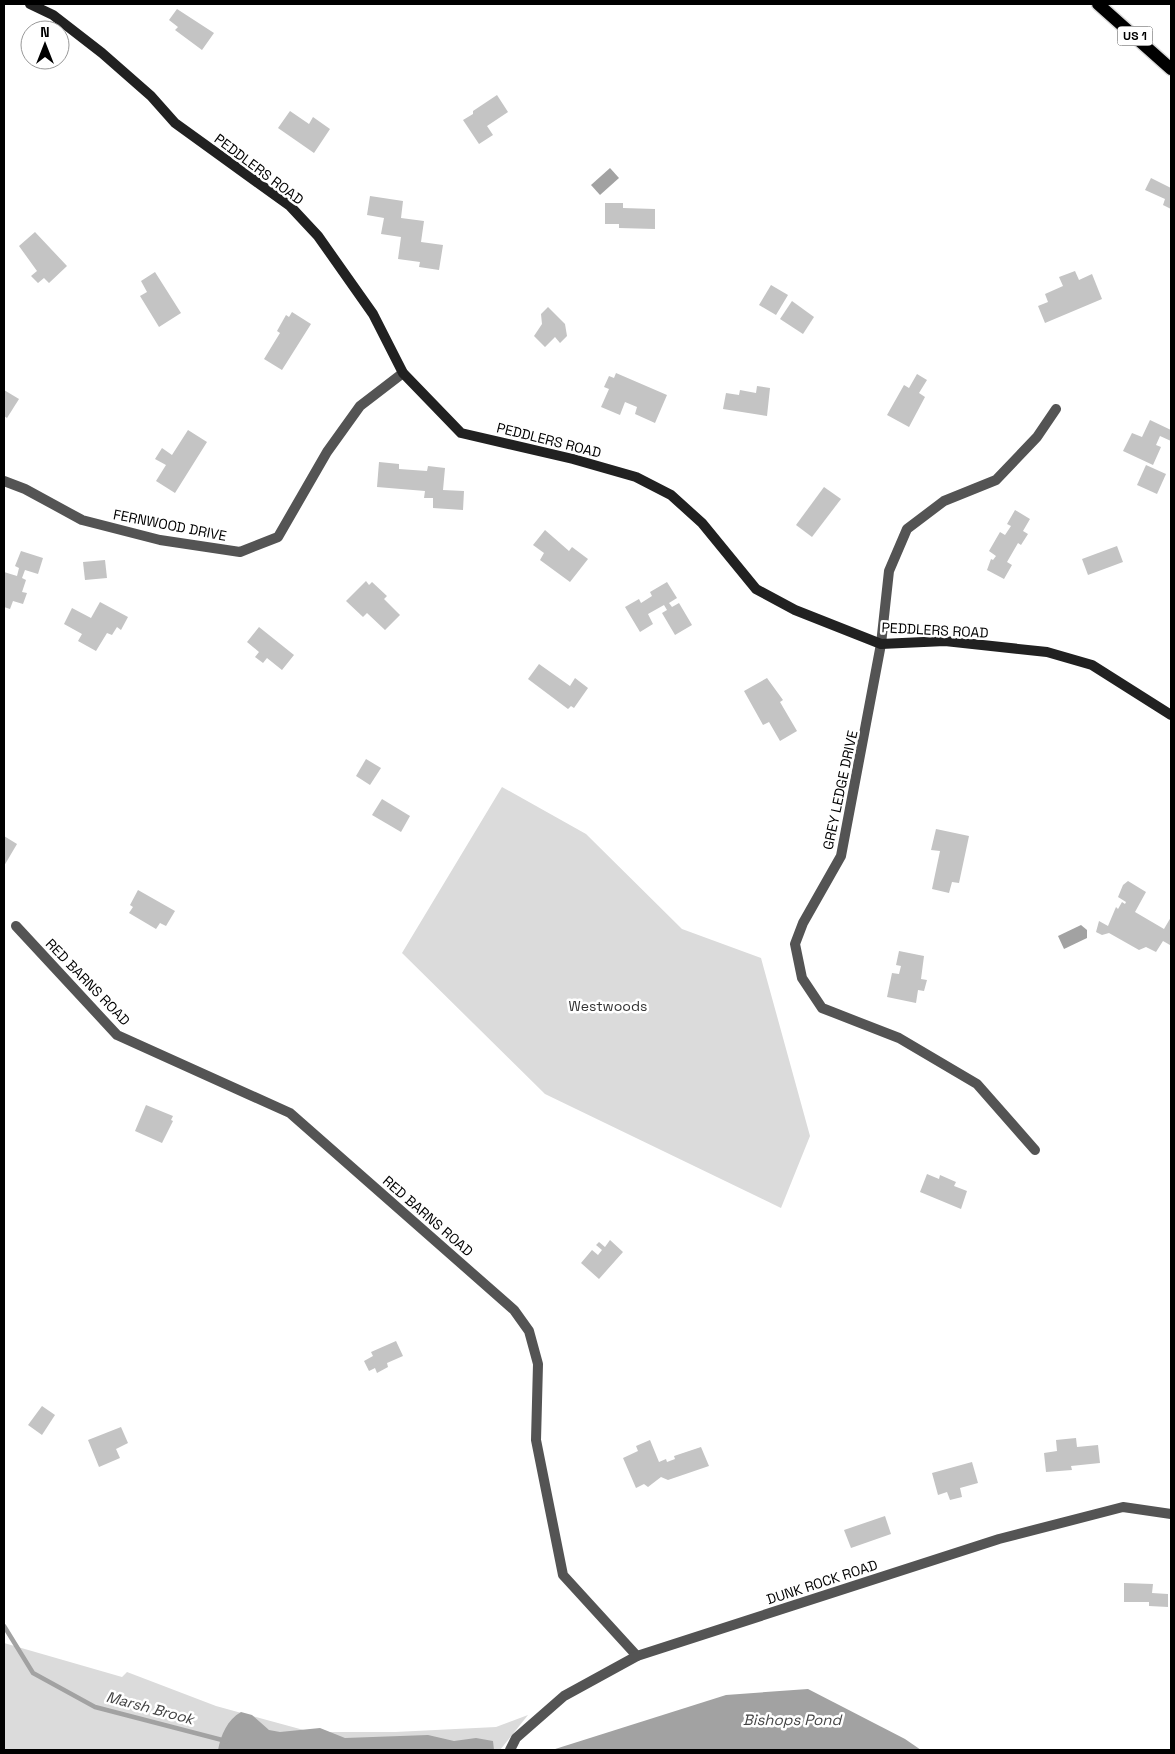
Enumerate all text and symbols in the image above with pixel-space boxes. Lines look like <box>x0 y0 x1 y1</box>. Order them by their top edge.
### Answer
north arrow <box>20 20 70 70</box>
text: N <box>40 23 50 41</box>
road number: US 1 <box>1118 27 1152 46</box>
street label: PEDDLERS ROAD <box>211 130 307 208</box>
street label: PEDDLERS ROAD <box>495 418 603 462</box>
street label: FERNWOOD DRIVE <box>112 505 228 545</box>
street label: PEDDLERS ROAD <box>881 618 989 642</box>
street label: GREY LEDGE DRIVE <box>819 729 861 851</box>
street label: RED BARNS ROAD <box>42 935 134 1029</box>
park label: Westwoods <box>569 997 647 1015</box>
street label: RED BARNS ROAD <box>379 1172 477 1260</box>
street label: DUNK ROCK ROAD <box>764 1556 880 1608</box>
water label: Marsh Brook <box>104 1687 198 1729</box>
water label: Bishops Pond <box>743 1710 843 1729</box>

